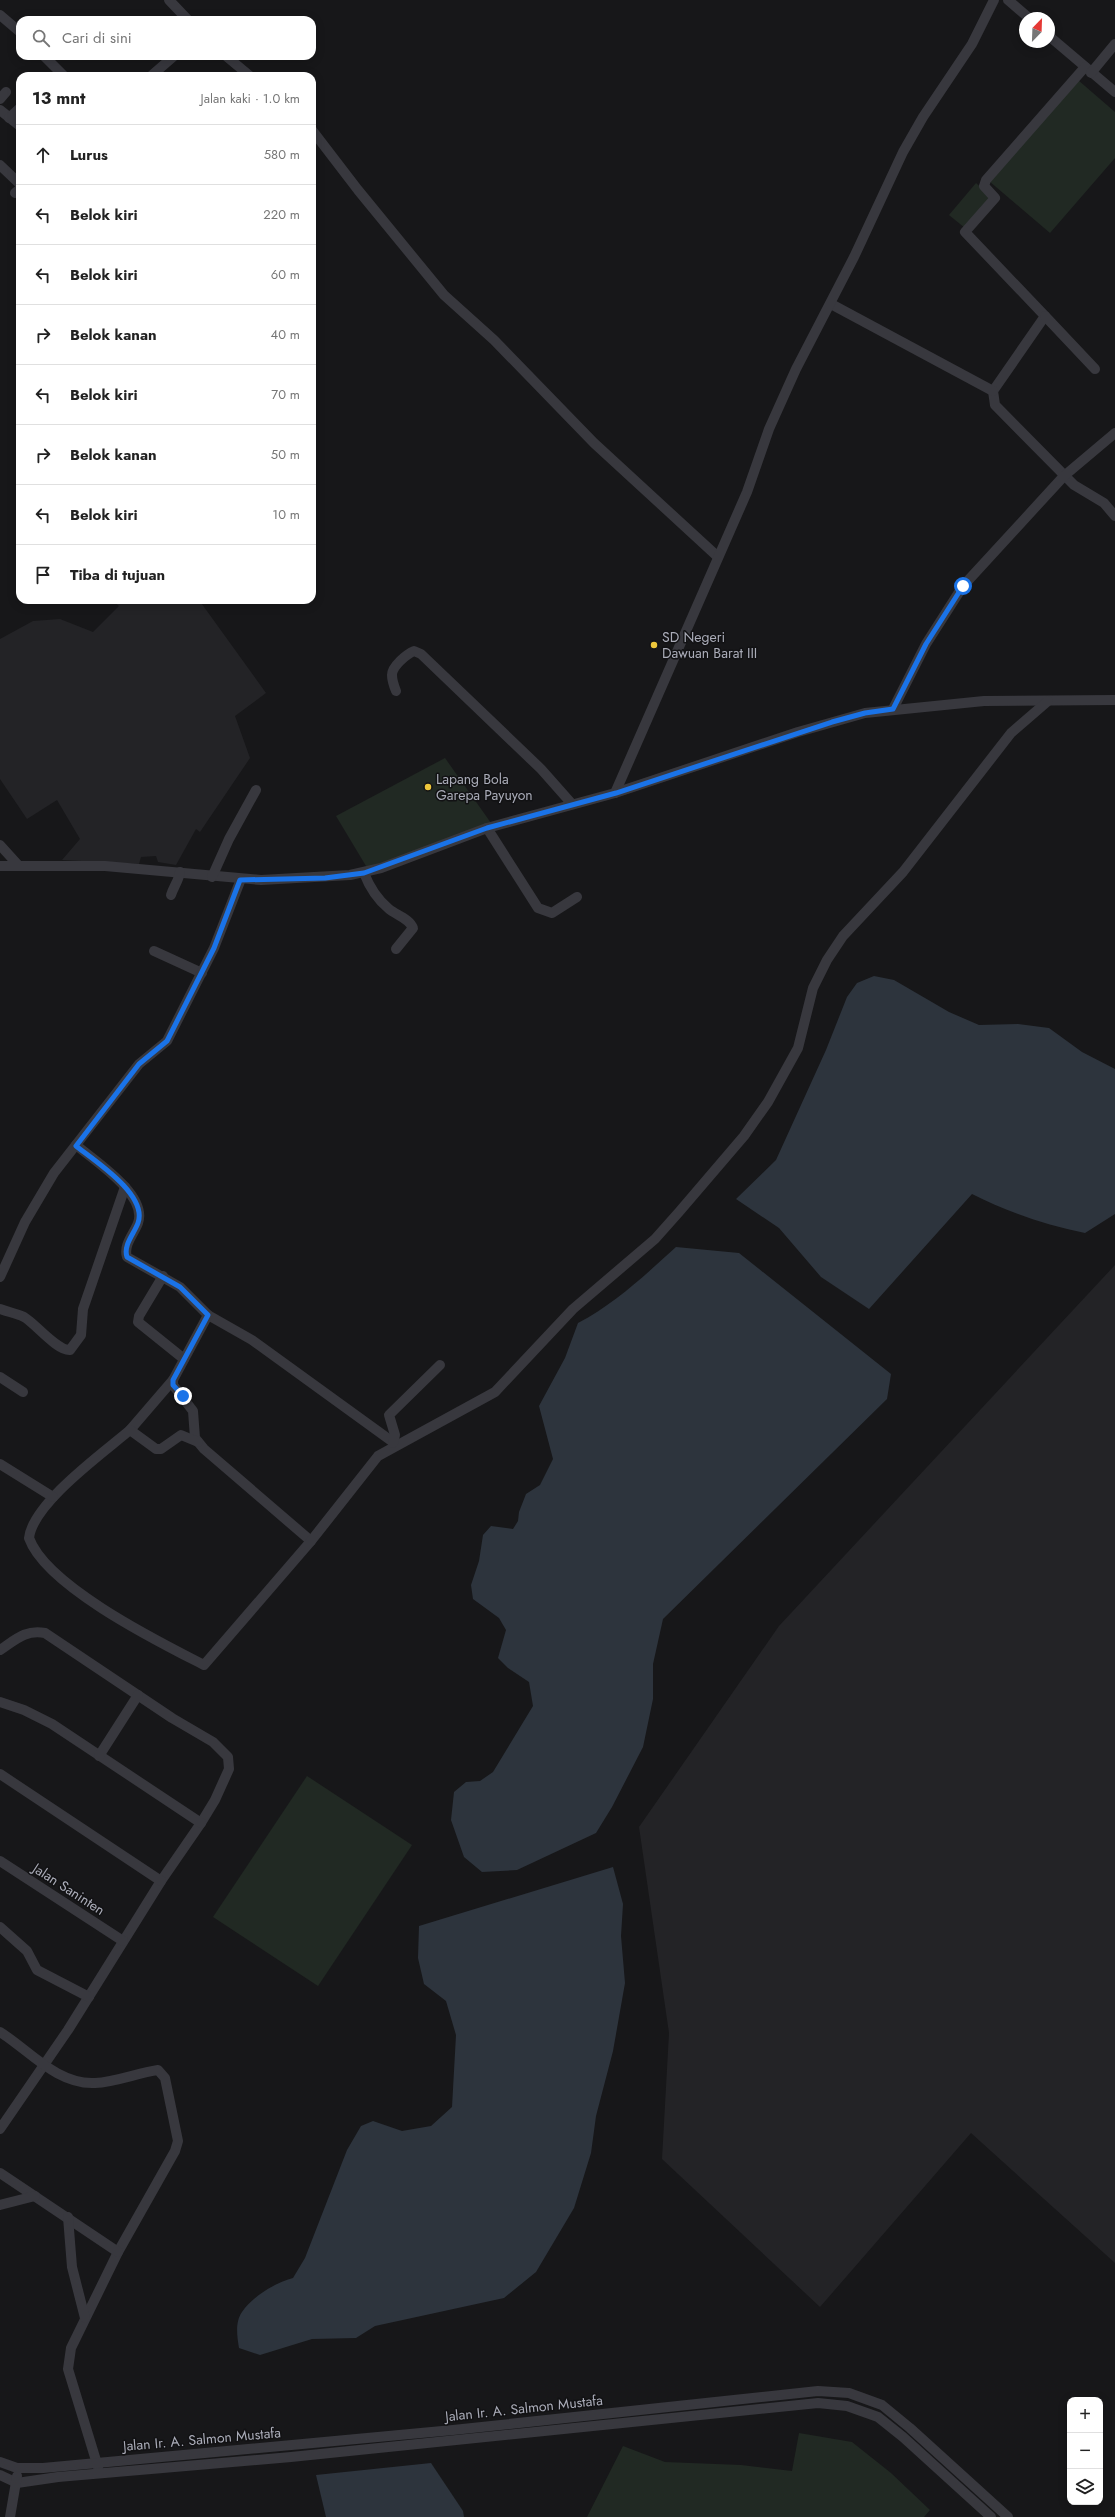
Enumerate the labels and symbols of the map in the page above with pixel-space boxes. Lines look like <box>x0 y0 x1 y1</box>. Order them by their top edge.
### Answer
north arrow <box>1019 12 1055 48</box>
route start <box>954 577 972 595</box>
place label: SD Negeri Dawuan Barat III <box>662 627 757 663</box>
marker: SD Negeri Dawuan Barat III <box>649 640 659 650</box>
place label: Lapang Bola Garepa Payuyon <box>436 769 533 805</box>
marker: Lapang Bola Garepa Payuyon <box>423 782 433 792</box>
route end <box>174 1387 192 1405</box>
street label: Jalan Saninten <box>27 1857 109 1920</box>
street label: Jalan Ir. A. Salmon Mustafa <box>442 2390 604 2426</box>
street label: Jalan Ir. A. Salmon Mustafa <box>120 2422 282 2456</box>

